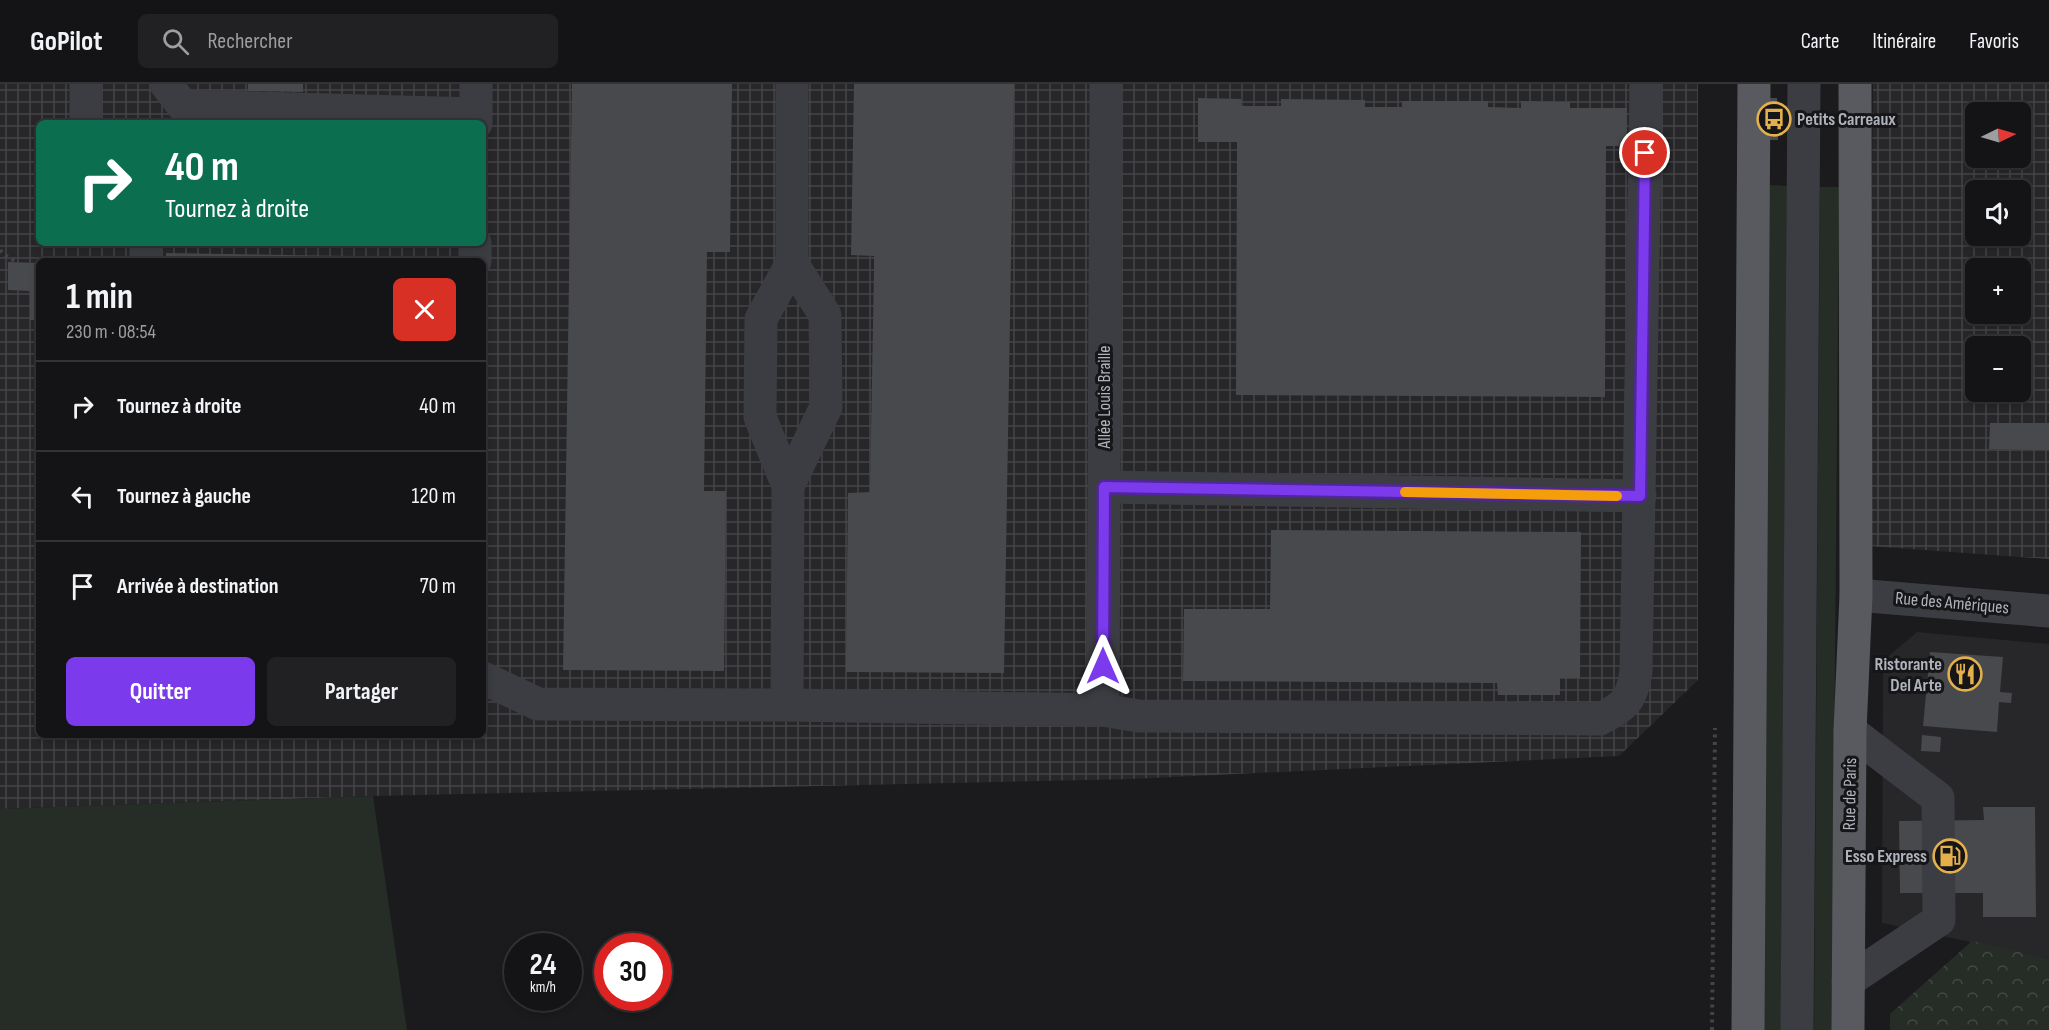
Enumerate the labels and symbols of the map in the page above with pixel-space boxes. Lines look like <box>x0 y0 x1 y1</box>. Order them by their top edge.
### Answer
bus stop icon: Petits Carreaux <box>1756 101 1792 137</box>
north arrow <box>1965 102 2031 168</box>
place label: Petits Carreaux <box>1797 109 1896 130</box>
pin <box>1619 127 1670 178</box>
street label: Allée Louis Braille <box>1094 345 1115 450</box>
street label: Rue des Amériques <box>1894 588 2010 618</box>
position arrow <box>1071 634 1135 698</box>
place label: Ristorante Del Arte <box>1875 654 1942 696</box>
restaurant icon: Ristorante Del Arte <box>1947 656 1983 692</box>
street label: Rue de Paris <box>1839 757 1861 831</box>
fuel station icon: Esso Express <box>1932 838 1968 874</box>
place label: Esso Express <box>1845 846 1927 867</box>
speed limit sign: 30 <box>594 933 672 1011</box>

